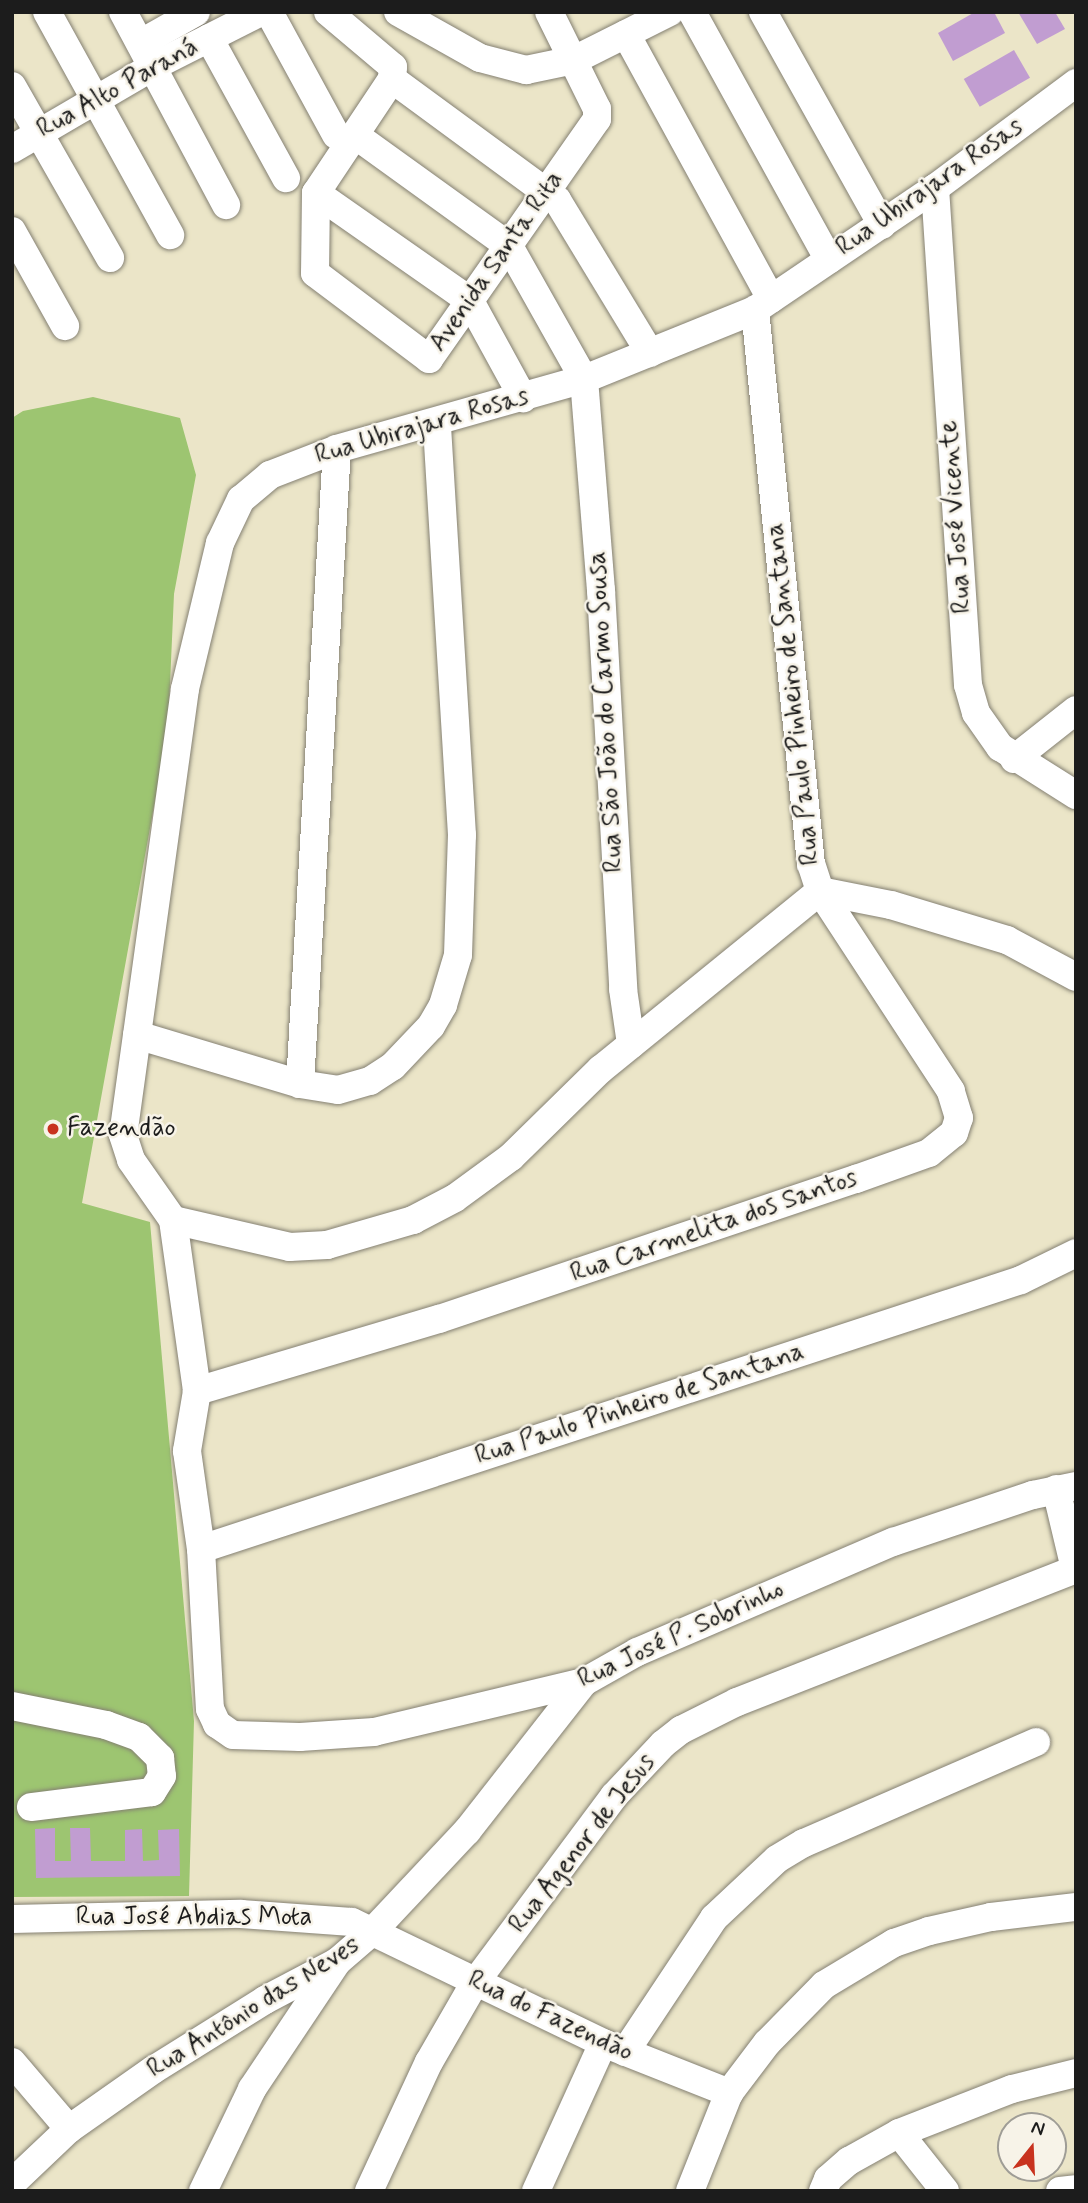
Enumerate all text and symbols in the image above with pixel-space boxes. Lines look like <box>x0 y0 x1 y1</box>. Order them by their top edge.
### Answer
street label: Rua Alto Paraná <box>32 32 204 146</box>
street label: Rua Ubirajara Rosas <box>831 112 1029 264</box>
street label: Avenida Santa Rita <box>424 167 570 357</box>
street label: Rua Ubirajara Rosas <box>312 382 532 472</box>
street label: Rua José Vicente <box>935 419 979 615</box>
street label: Rua Paulo Pinheiro de Santana <box>761 530 827 858</box>
street label: Rua São João do Carmo Sousa <box>583 547 631 877</box>
place label: Fazendão <box>67 1113 176 1145</box>
marker: Fazendão <box>45 1121 61 1137</box>
street label: Rua Carmelita dos Santos <box>569 1164 859 1290</box>
street label: Rua Paulo Pinheiro de Santana <box>480 1340 800 1470</box>
street label: Rua José P. Sobrinho <box>573 1574 789 1696</box>
street label: Rua Agenor de Jesus <box>503 1747 663 1941</box>
street label: Rua José Abdias Mota <box>75 1902 313 1934</box>
street label: Rua Antônio das Neves <box>143 1931 365 2085</box>
street label: Rua do Fazendão <box>459 1964 641 2070</box>
north arrow <box>997 2112 1067 2182</box>
text: N <box>1028 2115 1048 2142</box>

